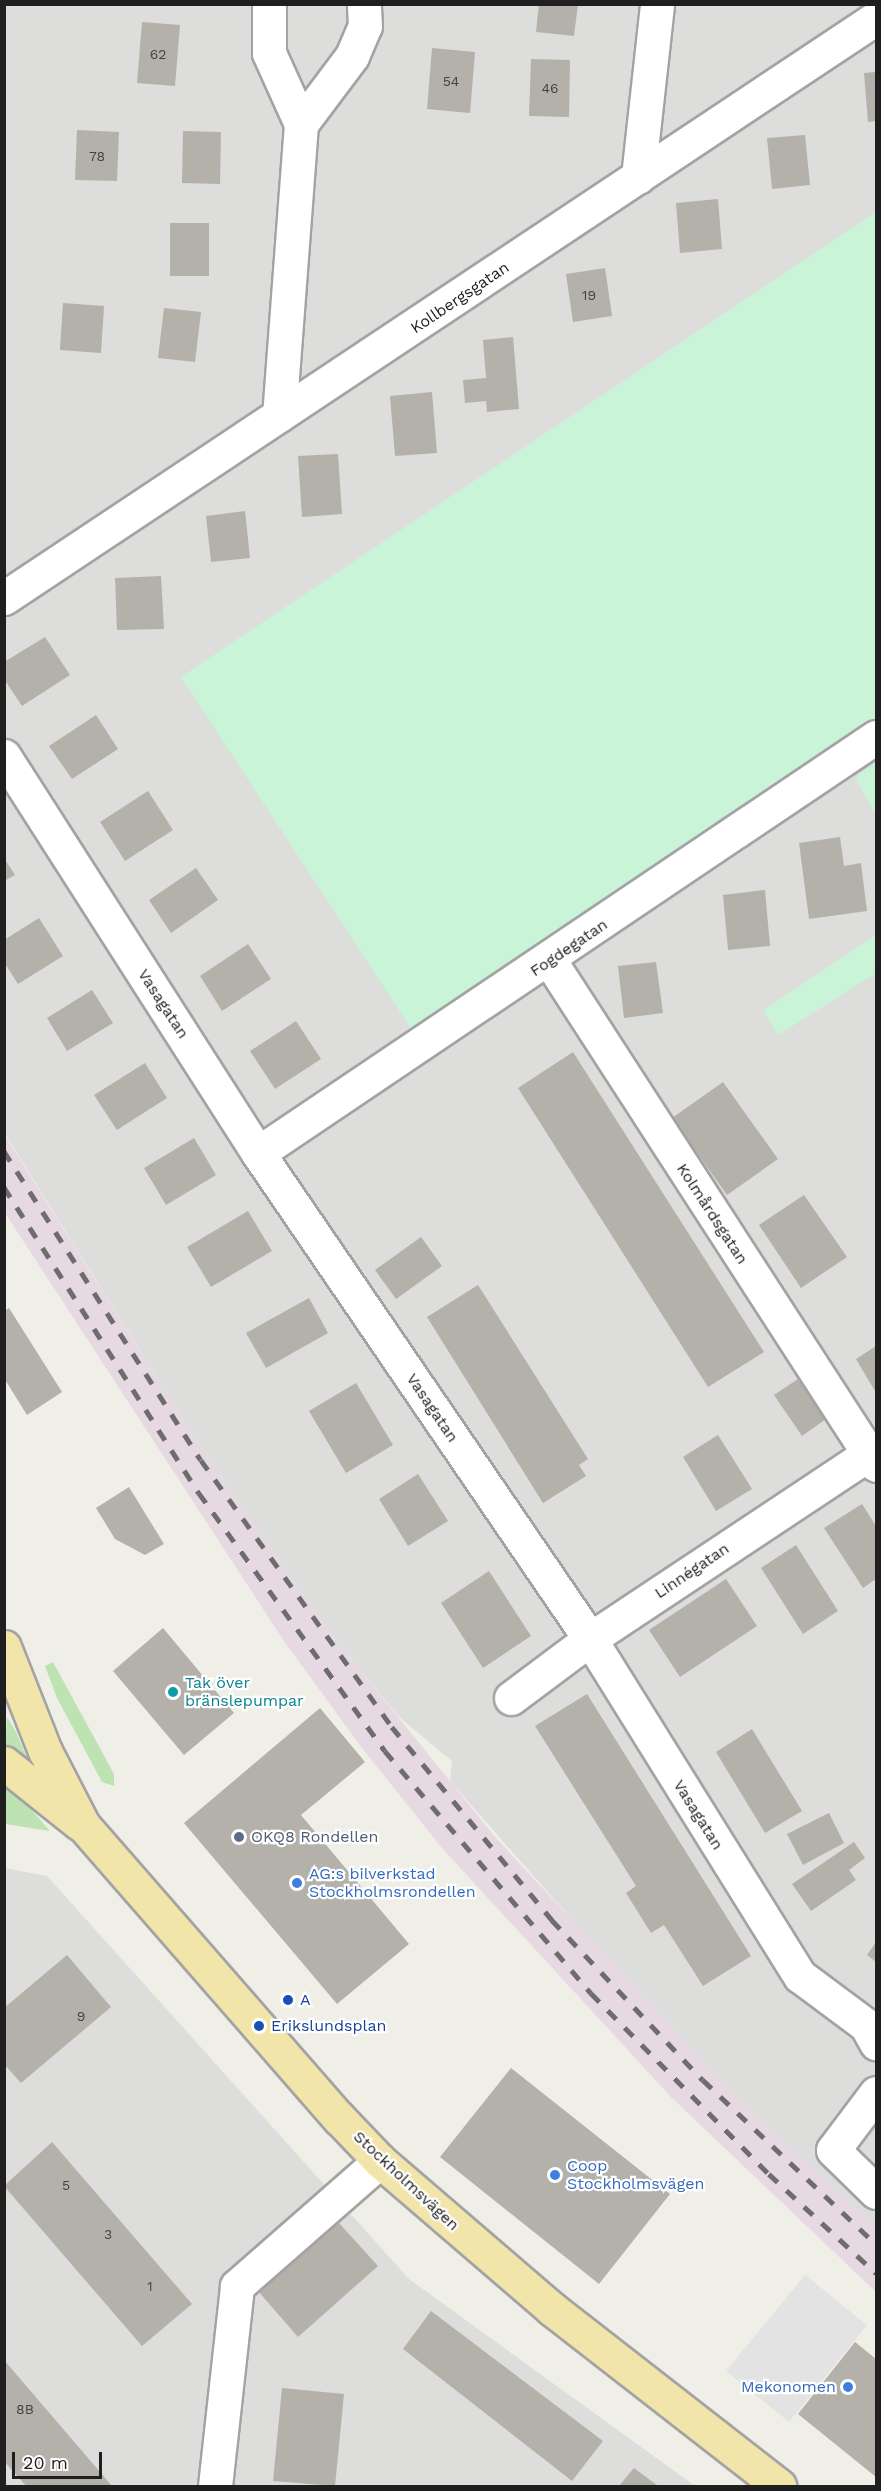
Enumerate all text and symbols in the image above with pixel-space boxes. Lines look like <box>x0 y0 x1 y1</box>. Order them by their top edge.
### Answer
house number: 62 <box>150 46 166 62</box>
house number: 54 <box>443 73 459 89</box>
house number: 46 <box>541 80 559 96</box>
house number: 78 <box>89 148 105 164</box>
street label: Kollbergsgatan <box>407 258 513 338</box>
house number: 19 <box>582 287 596 303</box>
street label: Fogdegatan <box>527 915 611 981</box>
street label: Vasagatan <box>133 966 193 1042</box>
street label: Kolmårdsgatan <box>672 1160 752 1268</box>
street label: Vasagatan <box>402 1370 462 1446</box>
street label: Linnégatan <box>651 1539 733 1603</box>
place label: Tak över bränslepumpar <box>185 1673 304 1711</box>
marker: Tak över bränslepumpar <box>166 1685 180 1699</box>
street label: Vasagatan <box>669 1776 727 1854</box>
place label: OKQ8 Rondellen <box>251 1827 378 1847</box>
marker: OKQ8 Rondellen <box>232 1830 246 1844</box>
place label: AG:s bilverkstad Stockholmsrondellen <box>309 1864 476 1902</box>
marker: AG:s bilverkstad Stockholmsrondellen <box>290 1876 304 1890</box>
place label: A <box>300 1990 311 2010</box>
marker: A <box>281 1993 295 2007</box>
house number: 9 <box>77 2008 85 2024</box>
place label: Erikslundsplan <box>271 2016 386 2036</box>
marker: Erikslundsplan <box>252 2019 266 2033</box>
street label: Stockholmsvägen <box>349 2127 463 2235</box>
place label: Coop Stockholmsvägen <box>567 2156 704 2194</box>
marker: Coop Stockholmsvägen <box>548 2168 562 2182</box>
house number: 5 <box>62 2177 70 2193</box>
house number: 3 <box>104 2226 112 2242</box>
house number: 1 <box>147 2278 153 2294</box>
place label: Mekonomen <box>741 2377 836 2397</box>
marker: Mekonomen <box>841 2380 855 2394</box>
house number: 8B <box>16 2401 34 2417</box>
scale bar <box>15 2440 105 2478</box>
text: 20 m <box>23 2452 68 2473</box>

